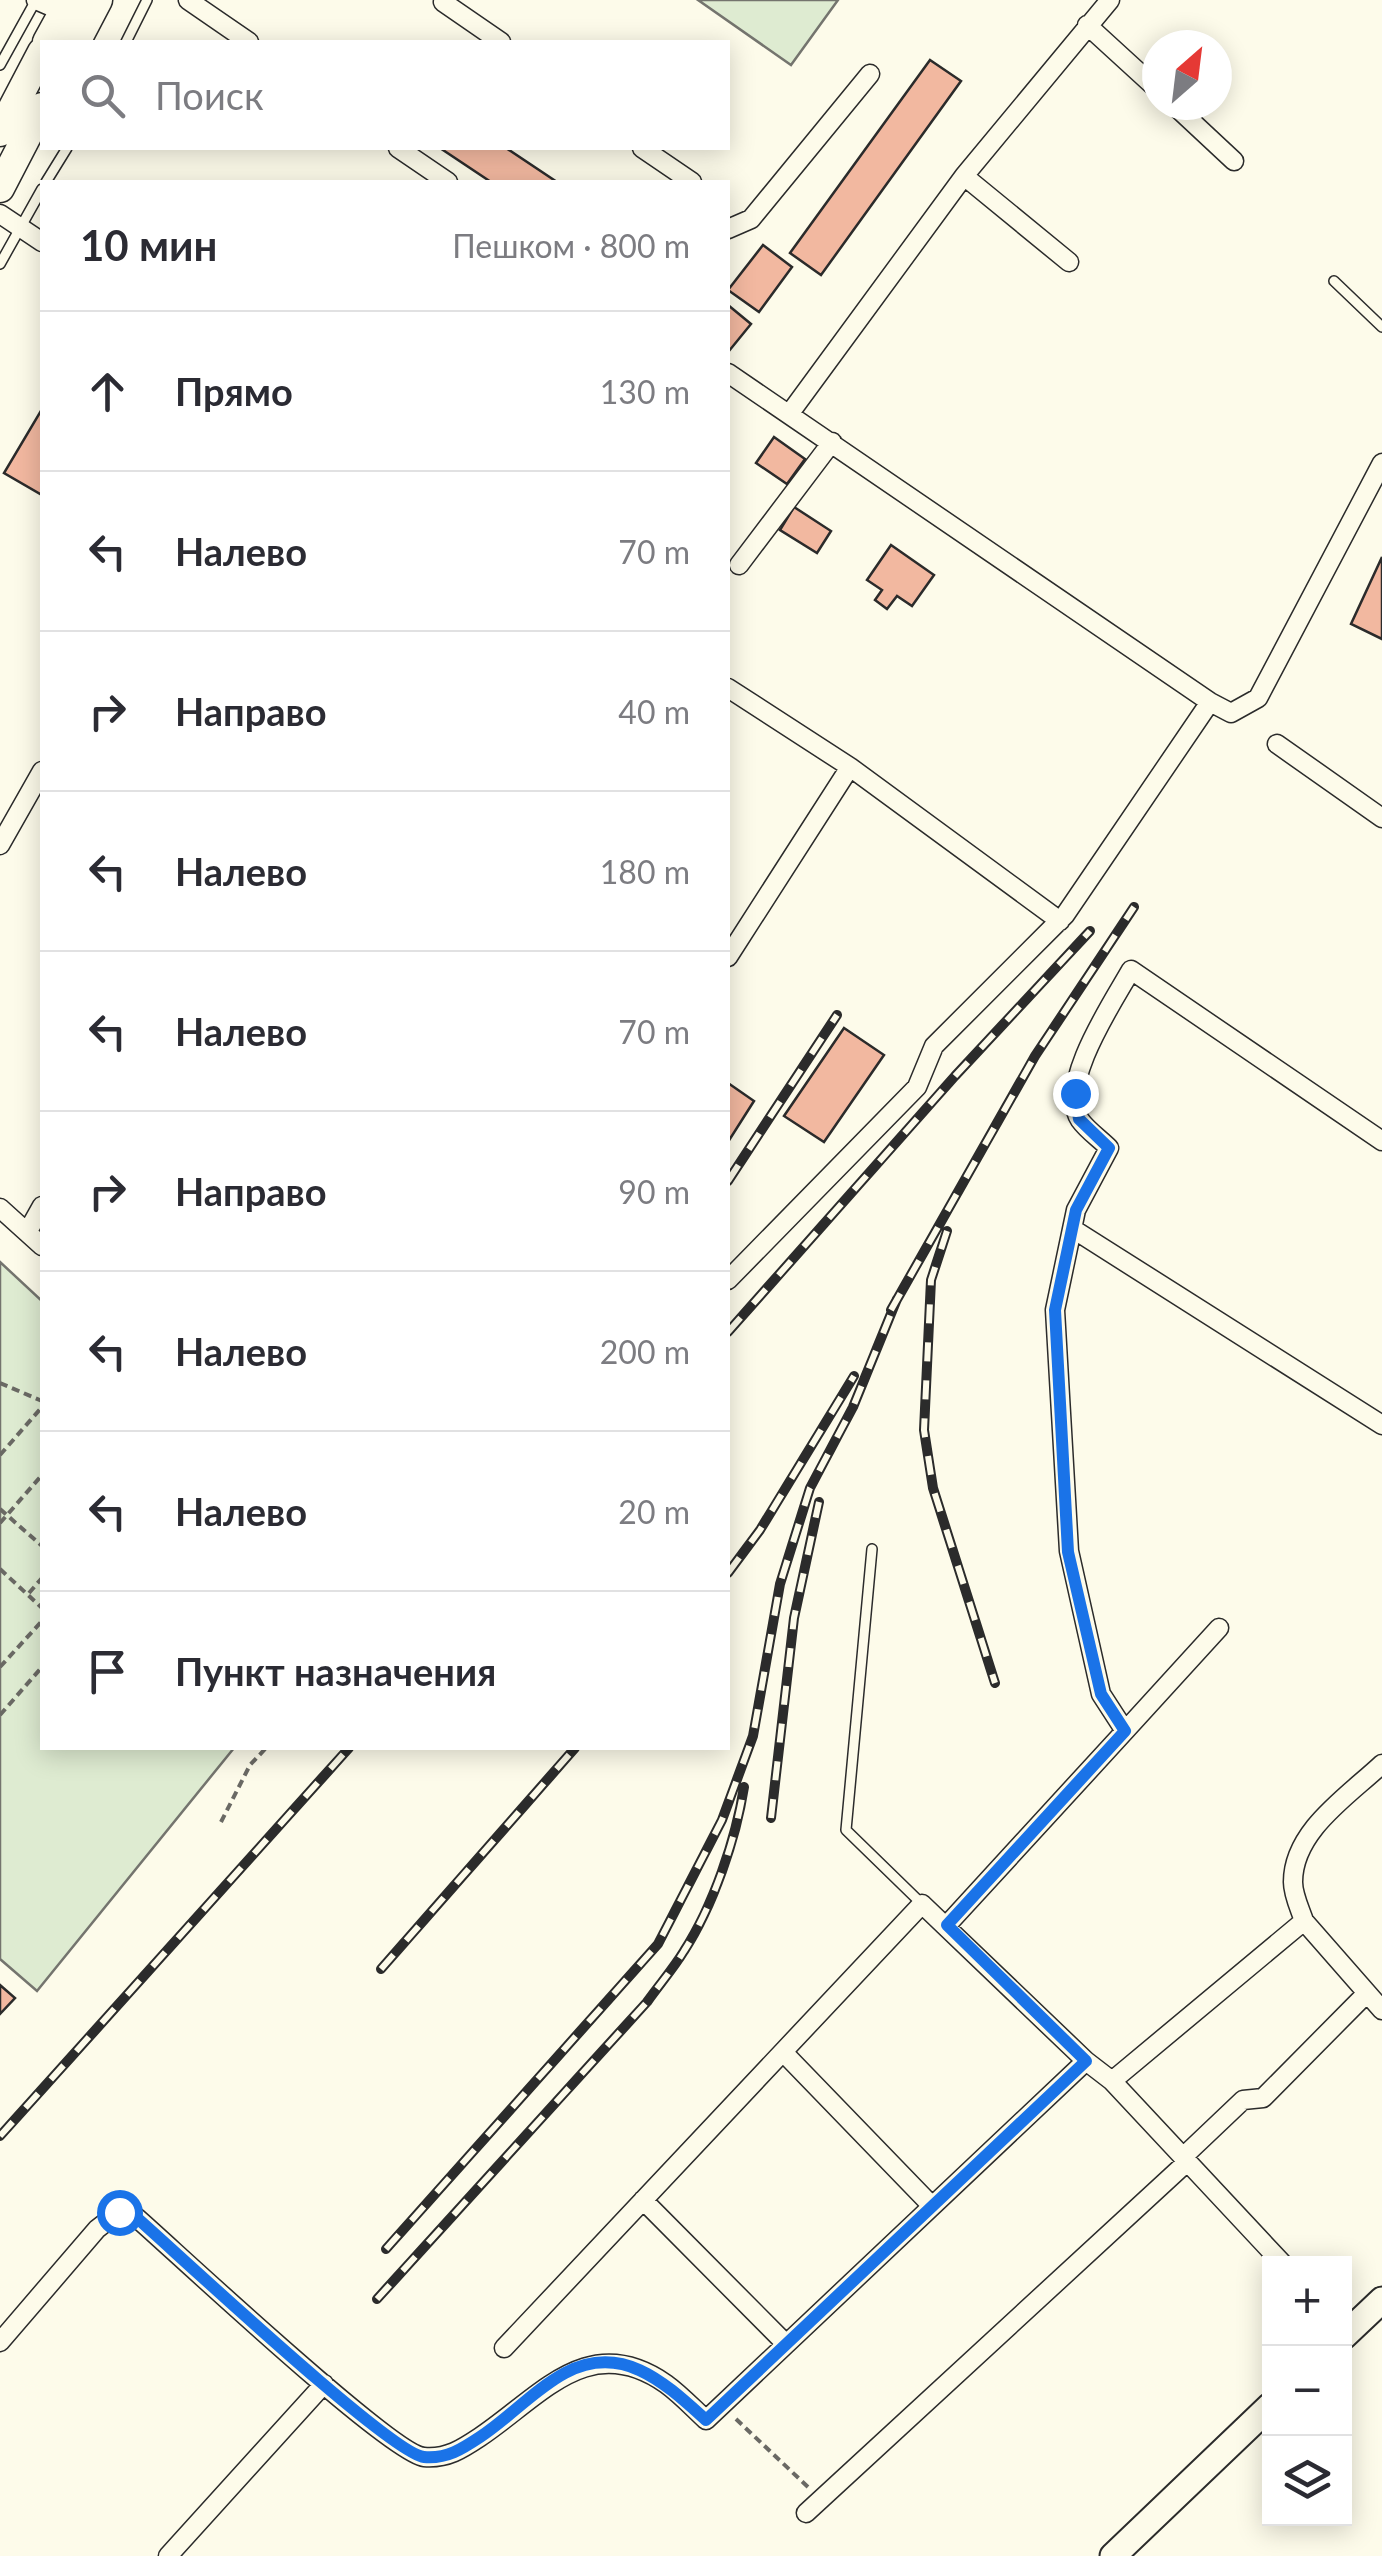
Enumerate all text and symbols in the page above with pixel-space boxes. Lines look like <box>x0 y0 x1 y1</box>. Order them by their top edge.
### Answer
north arrow <box>1142 30 1232 120</box>
search box <box>40 40 730 150</box>
icon: search <box>75 68 130 123</box>
text: Поиск <box>155 72 264 118</box>
text: 10 мин <box>80 220 217 270</box>
text: Пешком · 800 m <box>452 226 690 265</box>
icon: ahead <box>80 364 135 419</box>
text: Прямо <box>175 368 293 414</box>
text: 130 m <box>600 372 690 411</box>
icon: left <box>80 524 135 579</box>
text: Налево <box>175 528 307 574</box>
text: 70 m <box>618 532 690 571</box>
icon: right <box>80 684 135 739</box>
text: Направо <box>175 688 327 734</box>
text: 40 m <box>618 692 690 731</box>
icon: left <box>80 844 135 899</box>
text: Налево <box>175 848 307 894</box>
text: 180 m <box>600 852 690 891</box>
icon: left <box>80 1004 135 1059</box>
text: Налево <box>175 1008 307 1054</box>
text: 70 m <box>618 1012 690 1051</box>
route end <box>1053 1071 1099 1117</box>
icon: right <box>80 1164 135 1219</box>
text: Направо <box>175 1168 327 1214</box>
text: 90 m <box>618 1172 690 1211</box>
icon: left <box>80 1324 135 1379</box>
text: Налево <box>175 1328 307 1374</box>
text: 200 m <box>600 1332 690 1371</box>
icon: left <box>80 1484 135 1539</box>
text: Налево <box>175 1488 307 1534</box>
text: 20 m <box>618 1492 690 1531</box>
icon: arrive <box>80 1644 135 1699</box>
text: Пункт назначения <box>175 1648 496 1694</box>
route start <box>97 2190 143 2236</box>
map controls <box>1262 2256 1352 2526</box>
button: + <box>1262 2256 1352 2346</box>
button: − <box>1262 2346 1352 2436</box>
button: layers <box>1262 2436 1352 2526</box>

